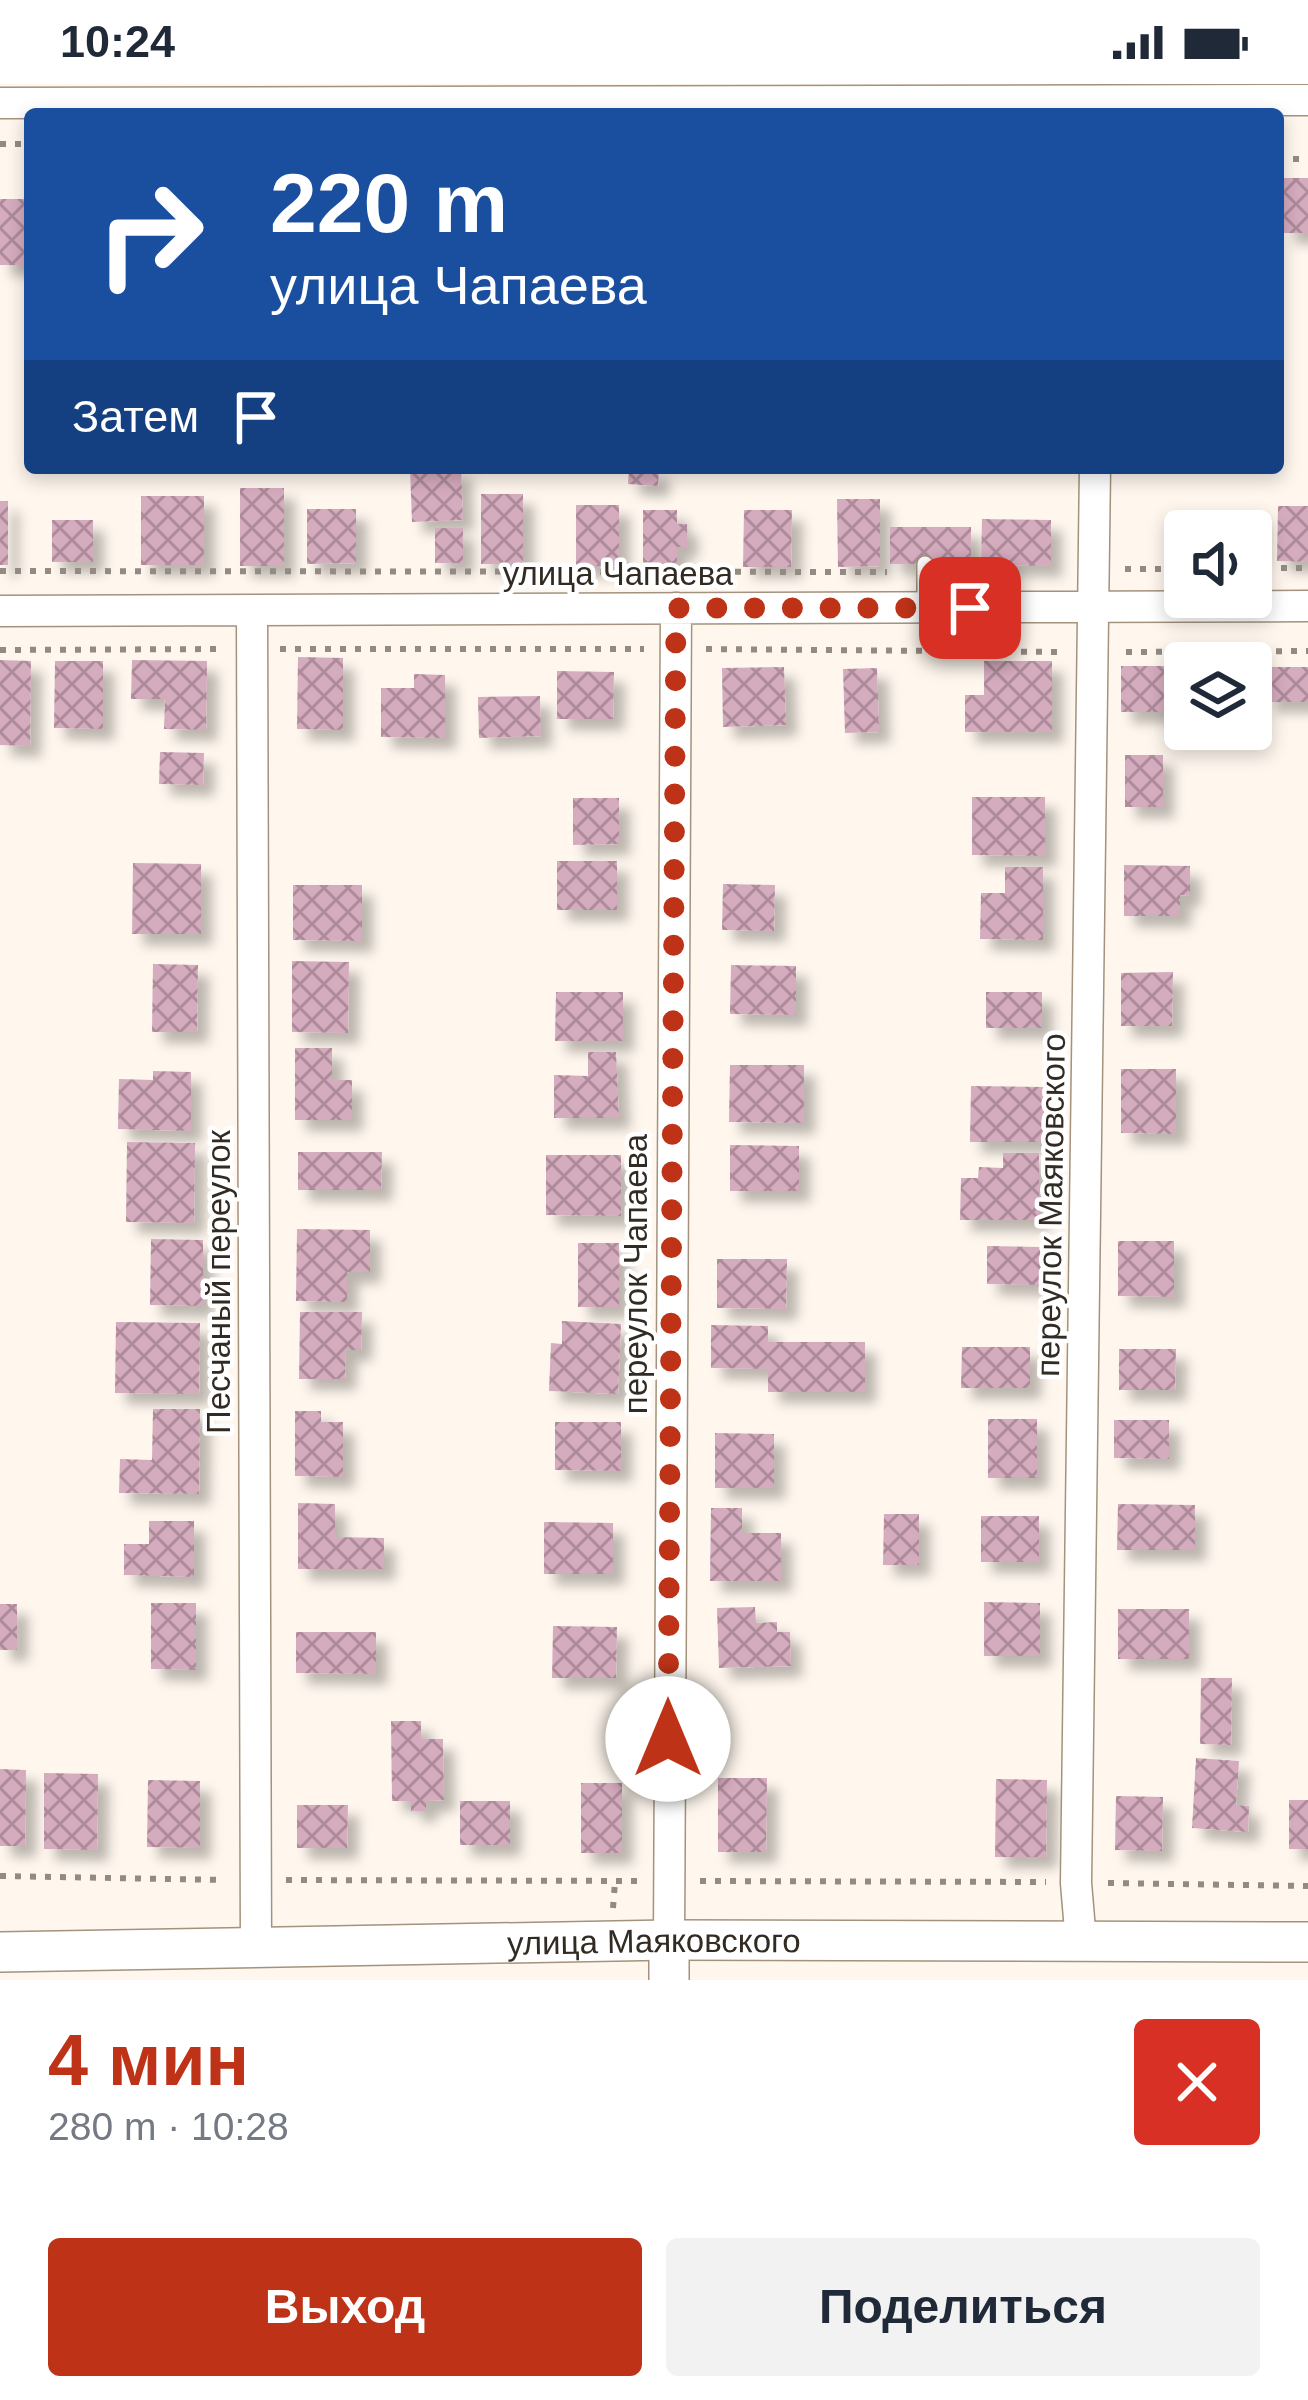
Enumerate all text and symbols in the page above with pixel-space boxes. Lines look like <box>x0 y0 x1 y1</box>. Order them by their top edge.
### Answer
text: 10:24 <box>60 16 175 67</box>
icon: right <box>72 156 228 312</box>
text: 220 m <box>270 156 508 250</box>
text: улица Чапаева <box>270 255 647 315</box>
icon: arrive <box>223 384 289 450</box>
text: Затем <box>72 391 199 442</box>
map controls <box>1164 510 1272 750</box>
button: sound <box>1164 510 1272 618</box>
street label: улица Чапаева <box>503 555 734 592</box>
pin <box>919 557 1021 659</box>
icon: arrive <box>937 575 1003 641</box>
button: layers <box>1164 642 1272 750</box>
street label: переулок Маяковского <box>1029 1033 1072 1377</box>
street label: Песчаный переулок <box>200 1129 237 1434</box>
street label: переулок Чапаева <box>617 1133 654 1414</box>
position arrow <box>605 1676 731 1802</box>
street label: улица Маяковского <box>507 1922 801 1962</box>
button: close <box>1134 2019 1260 2145</box>
text: 4 мин <box>48 2020 249 2100</box>
text: 280 m · 10:28 <box>48 2105 289 2148</box>
button: Выход <box>48 2238 642 2376</box>
button: Поделиться <box>666 2238 1260 2376</box>

